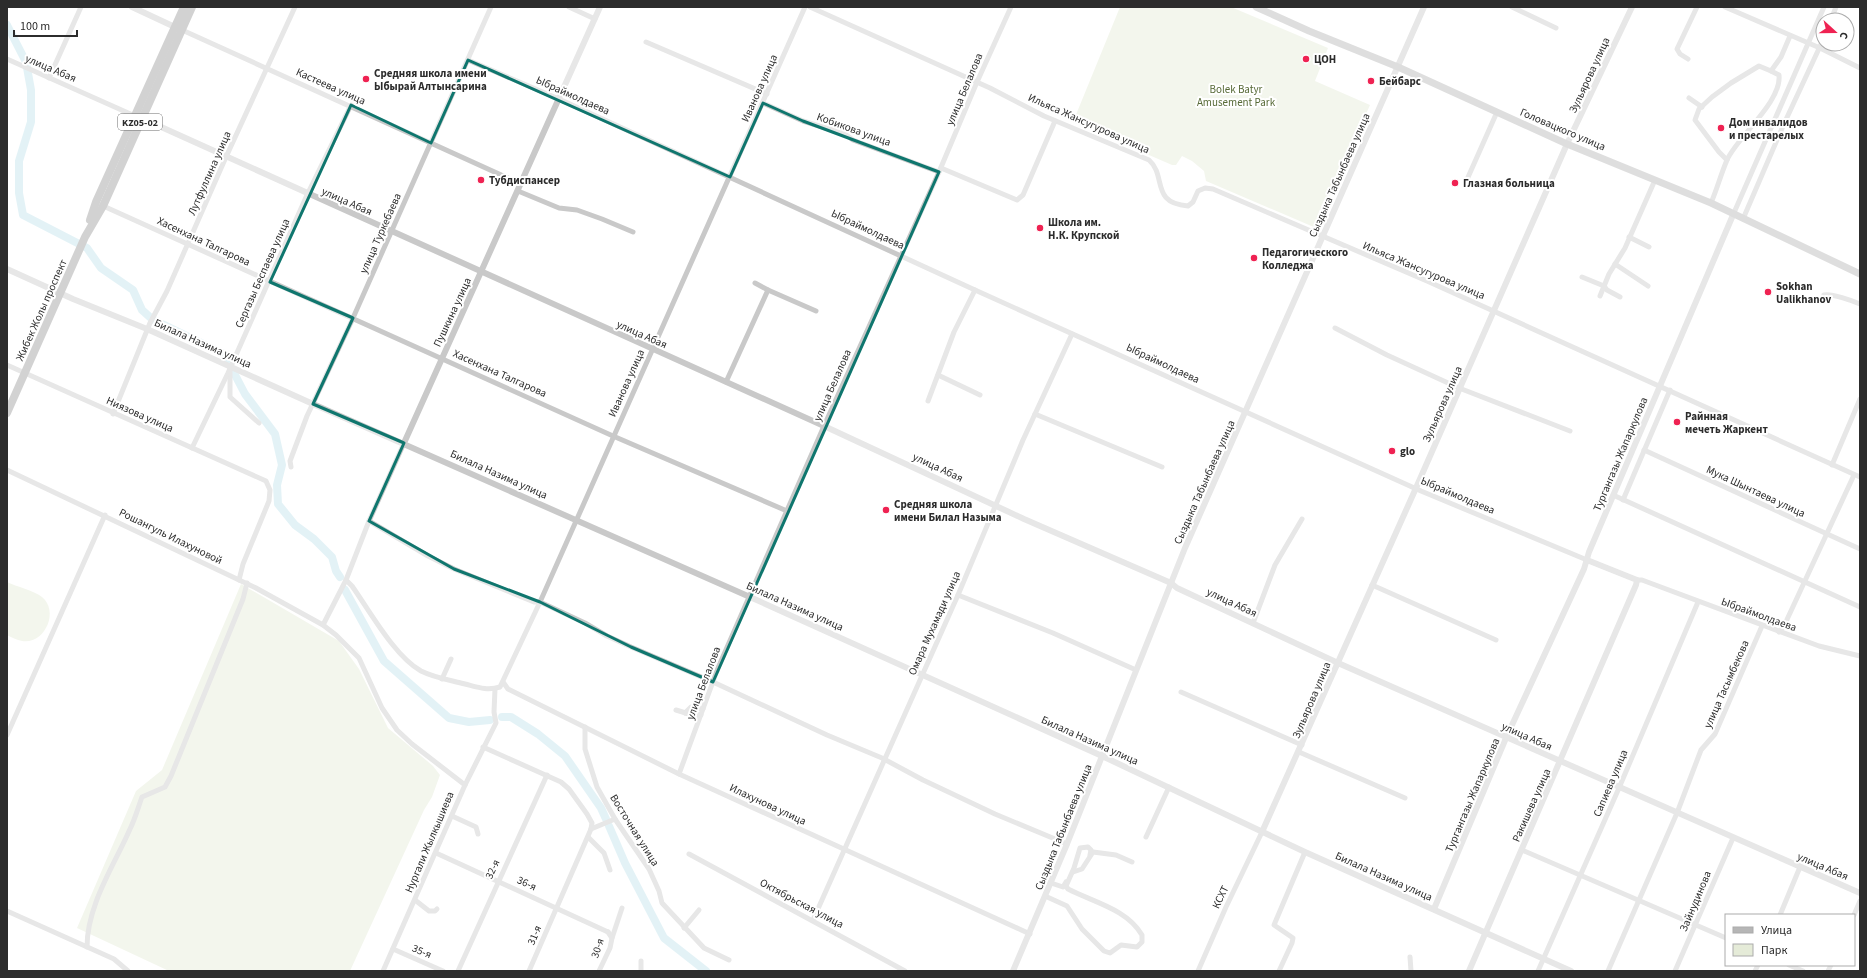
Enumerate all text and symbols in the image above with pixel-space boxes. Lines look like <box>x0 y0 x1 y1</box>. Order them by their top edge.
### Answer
scale bar <box>14 12 77 38</box>
north arrow <box>1815 12 1855 52</box>
text: 100 m <box>20 18 50 35</box>
text: С <box>1836 30 1852 42</box>
street label: Зульярова улица <box>1565 35 1614 116</box>
street label: улица Абая <box>23 51 79 86</box>
street label: улица Белалова <box>942 51 986 128</box>
street label: Иванова улица <box>738 52 781 124</box>
place label: ЦОН <box>1314 52 1336 67</box>
marker: ЦОН <box>1301 54 1311 64</box>
street label: Кастеева улица <box>294 64 368 109</box>
place label: Средняя школа имени Ыбырай Алтынсарина <box>374 66 487 94</box>
street label: Ыбраймолдаева <box>534 72 612 118</box>
marker: Средняя школа имени Ыбырай Алтынсарина <box>361 74 371 84</box>
place label: Бейбарс <box>1379 74 1421 89</box>
marker: Бейбарс <box>1366 76 1376 86</box>
park label: Bolek Batyr Amusement Park <box>1197 82 1276 110</box>
street label: Ильяса Жансугурова улица <box>1026 90 1152 157</box>
street label: Головацкого улица <box>1518 105 1608 154</box>
street label: Кобикова улица <box>815 109 893 150</box>
street label: Сыздыка Табынбаева улица <box>1305 111 1374 240</box>
road number: KZ05-02 <box>118 114 162 130</box>
place label: Дом инвалидов и престарелых <box>1729 115 1808 143</box>
marker: Дом инвалидов и престарелых <box>1716 123 1726 133</box>
street label: Лутфуллина улица <box>184 129 235 218</box>
place label: Тубдиспансер <box>489 173 560 188</box>
marker: Тубдиспансер <box>476 175 486 185</box>
place label: Глазная больница <box>1463 176 1555 191</box>
marker: Глазная больница <box>1450 178 1460 188</box>
street label: улица Абая <box>319 184 375 219</box>
street label: улица Туркебаева <box>356 191 405 276</box>
street label: Ыбраймолдаева <box>829 206 907 253</box>
street label: Хасенхана Талгарова <box>155 213 253 270</box>
place label: Школа им. Н.К. Крупской <box>1048 215 1119 243</box>
street label: Сергазы Беспаева улица <box>232 216 293 330</box>
marker: Школа им. Н.К. Крупской <box>1035 223 1045 233</box>
street label: Ильяса Жансугурова улица <box>1360 238 1487 303</box>
place label: Педагогического Колледжа <box>1262 245 1348 273</box>
marker: Педагогического Колледжа <box>1249 253 1259 263</box>
street label: Жибек Жолы проспект <box>12 257 71 363</box>
street label: Пушкина улица <box>430 275 475 349</box>
place label: Sokhan Ualikhanov <box>1776 279 1832 307</box>
marker: Sokhan Ualikhanov <box>1763 287 1773 297</box>
street label: Билала Назима улица <box>152 315 254 372</box>
street label: улица Абая <box>614 317 670 352</box>
street label: Ыбраймолдаева <box>1124 340 1202 387</box>
street label: Хасенхана Талгарова <box>451 346 549 401</box>
street label: Иванова улица <box>605 347 648 419</box>
street label: улица Белалова <box>810 347 855 424</box>
street label: Зульярова улица <box>1419 364 1466 445</box>
street label: Ниязова улица <box>104 393 176 436</box>
street label: Тургангазы Жапаркулова <box>1590 395 1651 514</box>
place label: Райнная мечеть Жаркент <box>1685 409 1768 437</box>
marker: Райнная мечеть Жаркент <box>1672 417 1682 427</box>
street label: Сыздыка Табынбаева улица <box>1170 418 1239 547</box>
place label: glo <box>1400 444 1415 459</box>
street label: Билала Назима улица <box>448 446 550 503</box>
marker: glo <box>1387 446 1397 456</box>
street label: улица Абая <box>910 449 965 486</box>
street label: Мука Шынтаева улица <box>1704 462 1808 521</box>
street label: Ыбраймолдаева <box>1418 473 1497 518</box>
place label: Средняя школа имени Билал Назыма <box>894 497 1002 525</box>
street label: Рошангуль Илахуновой <box>117 505 225 568</box>
marker: Средняя школа имени Билал Назыма <box>881 505 891 515</box>
street label: Омара Мухамади улица <box>905 569 964 678</box>
street label: Билала Назима улица <box>744 578 846 635</box>
street label: улица Абая <box>1204 584 1259 621</box>
street label: Ыбраймолдаева <box>1719 594 1799 635</box>
street label: улица Тасымбекова <box>1700 638 1753 731</box>
street label: улица Белалова <box>683 644 724 722</box>
street label: Зульярова улица <box>1289 660 1334 741</box>
street label: Билала Назима улица <box>1039 712 1141 769</box>
street label: улица Абая <box>1499 719 1555 754</box>
street label: Тургангазы Жапаркулова <box>1442 736 1503 855</box>
street label: Сапиева улица <box>1590 747 1631 819</box>
street label: Сыздыка Табынбаева улица <box>1031 762 1096 892</box>
street label: Ракишева улица <box>1509 766 1554 844</box>
street label: Илахунова улица <box>727 780 809 829</box>
street label: Нургали Жылкышиева <box>401 789 458 895</box>
street label: Восточная улица <box>606 791 663 869</box>
street label: Билала Назима улица <box>1333 848 1435 905</box>
street label: улица Абая <box>1795 849 1851 884</box>
street label: 32-я <box>481 857 503 881</box>
street label: Зайнудинова <box>1676 869 1715 934</box>
street label: 36-я <box>515 873 539 894</box>
street label: Октябрьская улица <box>757 875 846 932</box>
street label: КСХТ <box>1208 883 1232 911</box>
legend <box>1725 914 1855 966</box>
text: Улица <box>1761 922 1792 939</box>
street label: 31-я <box>524 923 545 947</box>
street label: 30-я <box>587 936 608 960</box>
street label: 35-я <box>410 941 434 962</box>
text: Парк <box>1761 942 1787 959</box>

